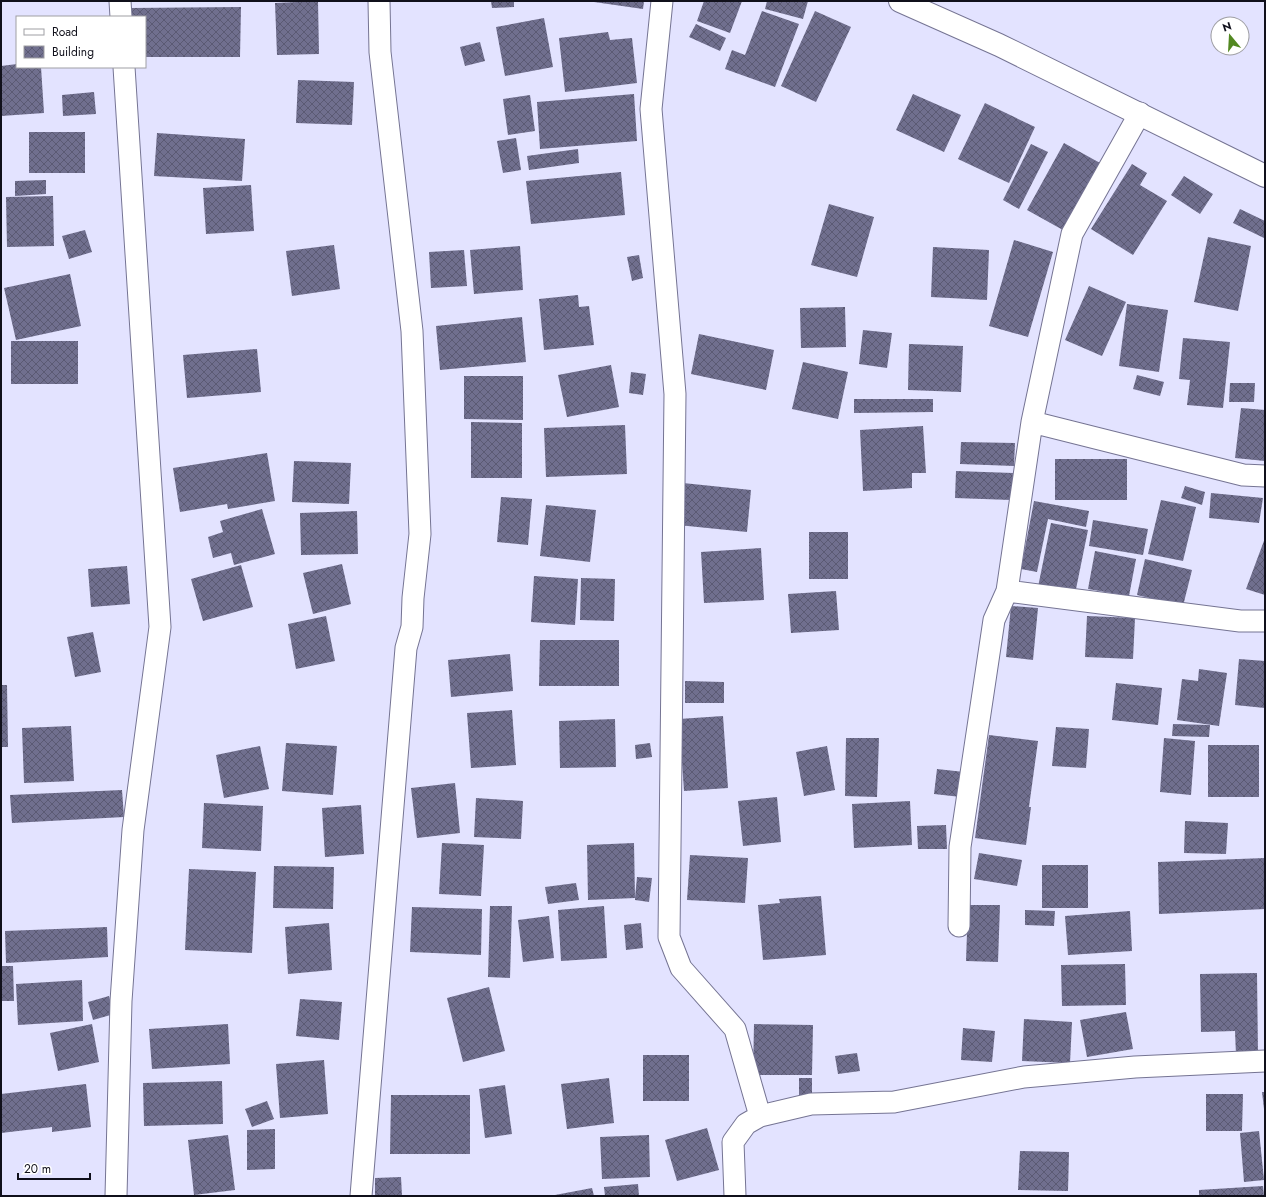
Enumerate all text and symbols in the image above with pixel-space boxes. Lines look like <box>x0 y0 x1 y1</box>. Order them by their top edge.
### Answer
legend <box>16 16 146 68</box>
north arrow <box>1210 16 1250 56</box>
text: N <box>1220 18 1234 35</box>
text: Road <box>52 23 78 41</box>
text: Building <box>52 43 94 61</box>
scale bar <box>18 1155 90 1181</box>
text: 20 m <box>24 1160 51 1178</box>

